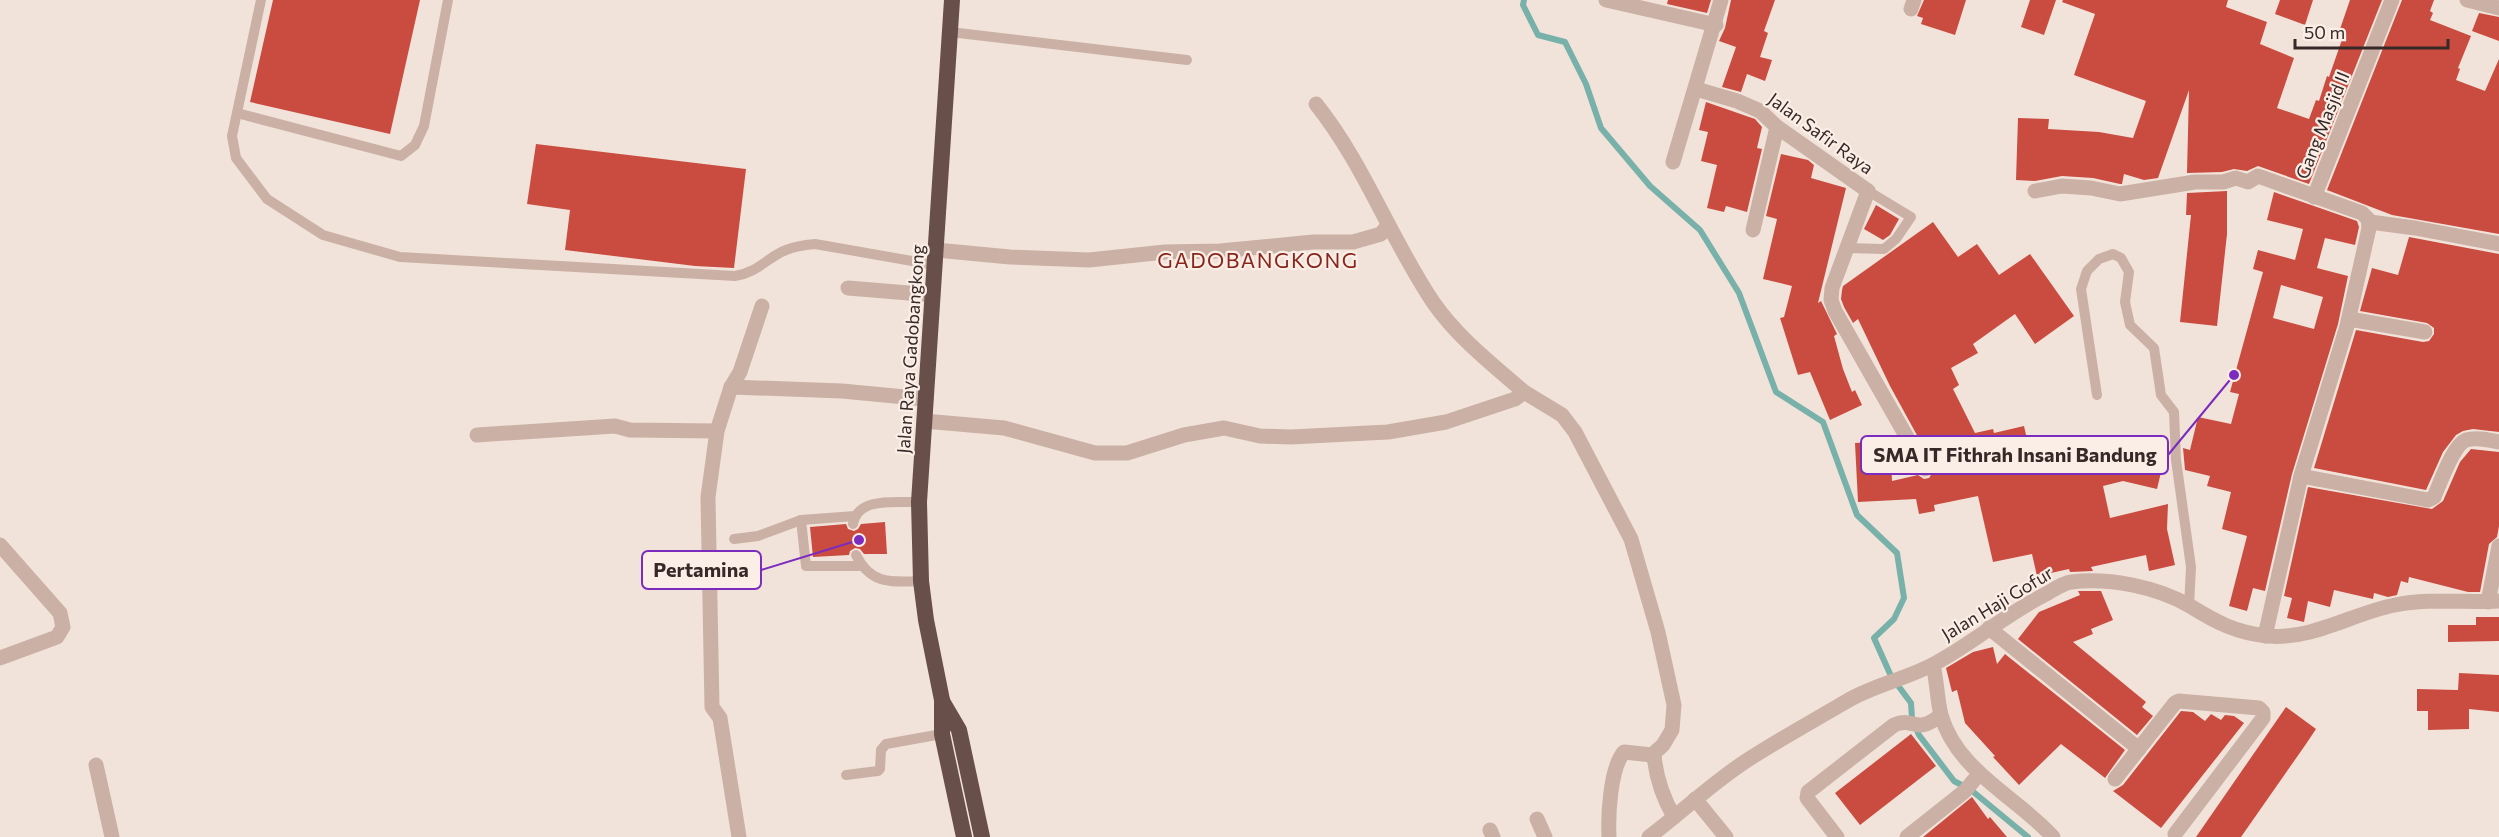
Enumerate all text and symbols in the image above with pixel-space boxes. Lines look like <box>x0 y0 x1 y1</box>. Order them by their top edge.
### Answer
scale bar <box>2295 12 2448 50</box>
text: 50 m <box>2304 21 2345 43</box>
street label: Gang Masjid II <box>2290 68 2354 182</box>
street label: Jalan Safir Raya <box>1764 88 1878 178</box>
street label: Jalan Raya Gadobangkong <box>892 243 928 454</box>
district label: GADOBANGKONG <box>1157 247 1359 272</box>
callout: SMA IT Fithrah Insani Bandung <box>1861 436 2168 474</box>
text: SMA IT Fithrah Insani Bandung <box>1873 442 2157 466</box>
callout: Pertamina <box>642 551 761 589</box>
text: Pertamina <box>653 557 749 581</box>
street label: Jalan Haji Gofur <box>1937 561 2057 645</box>

